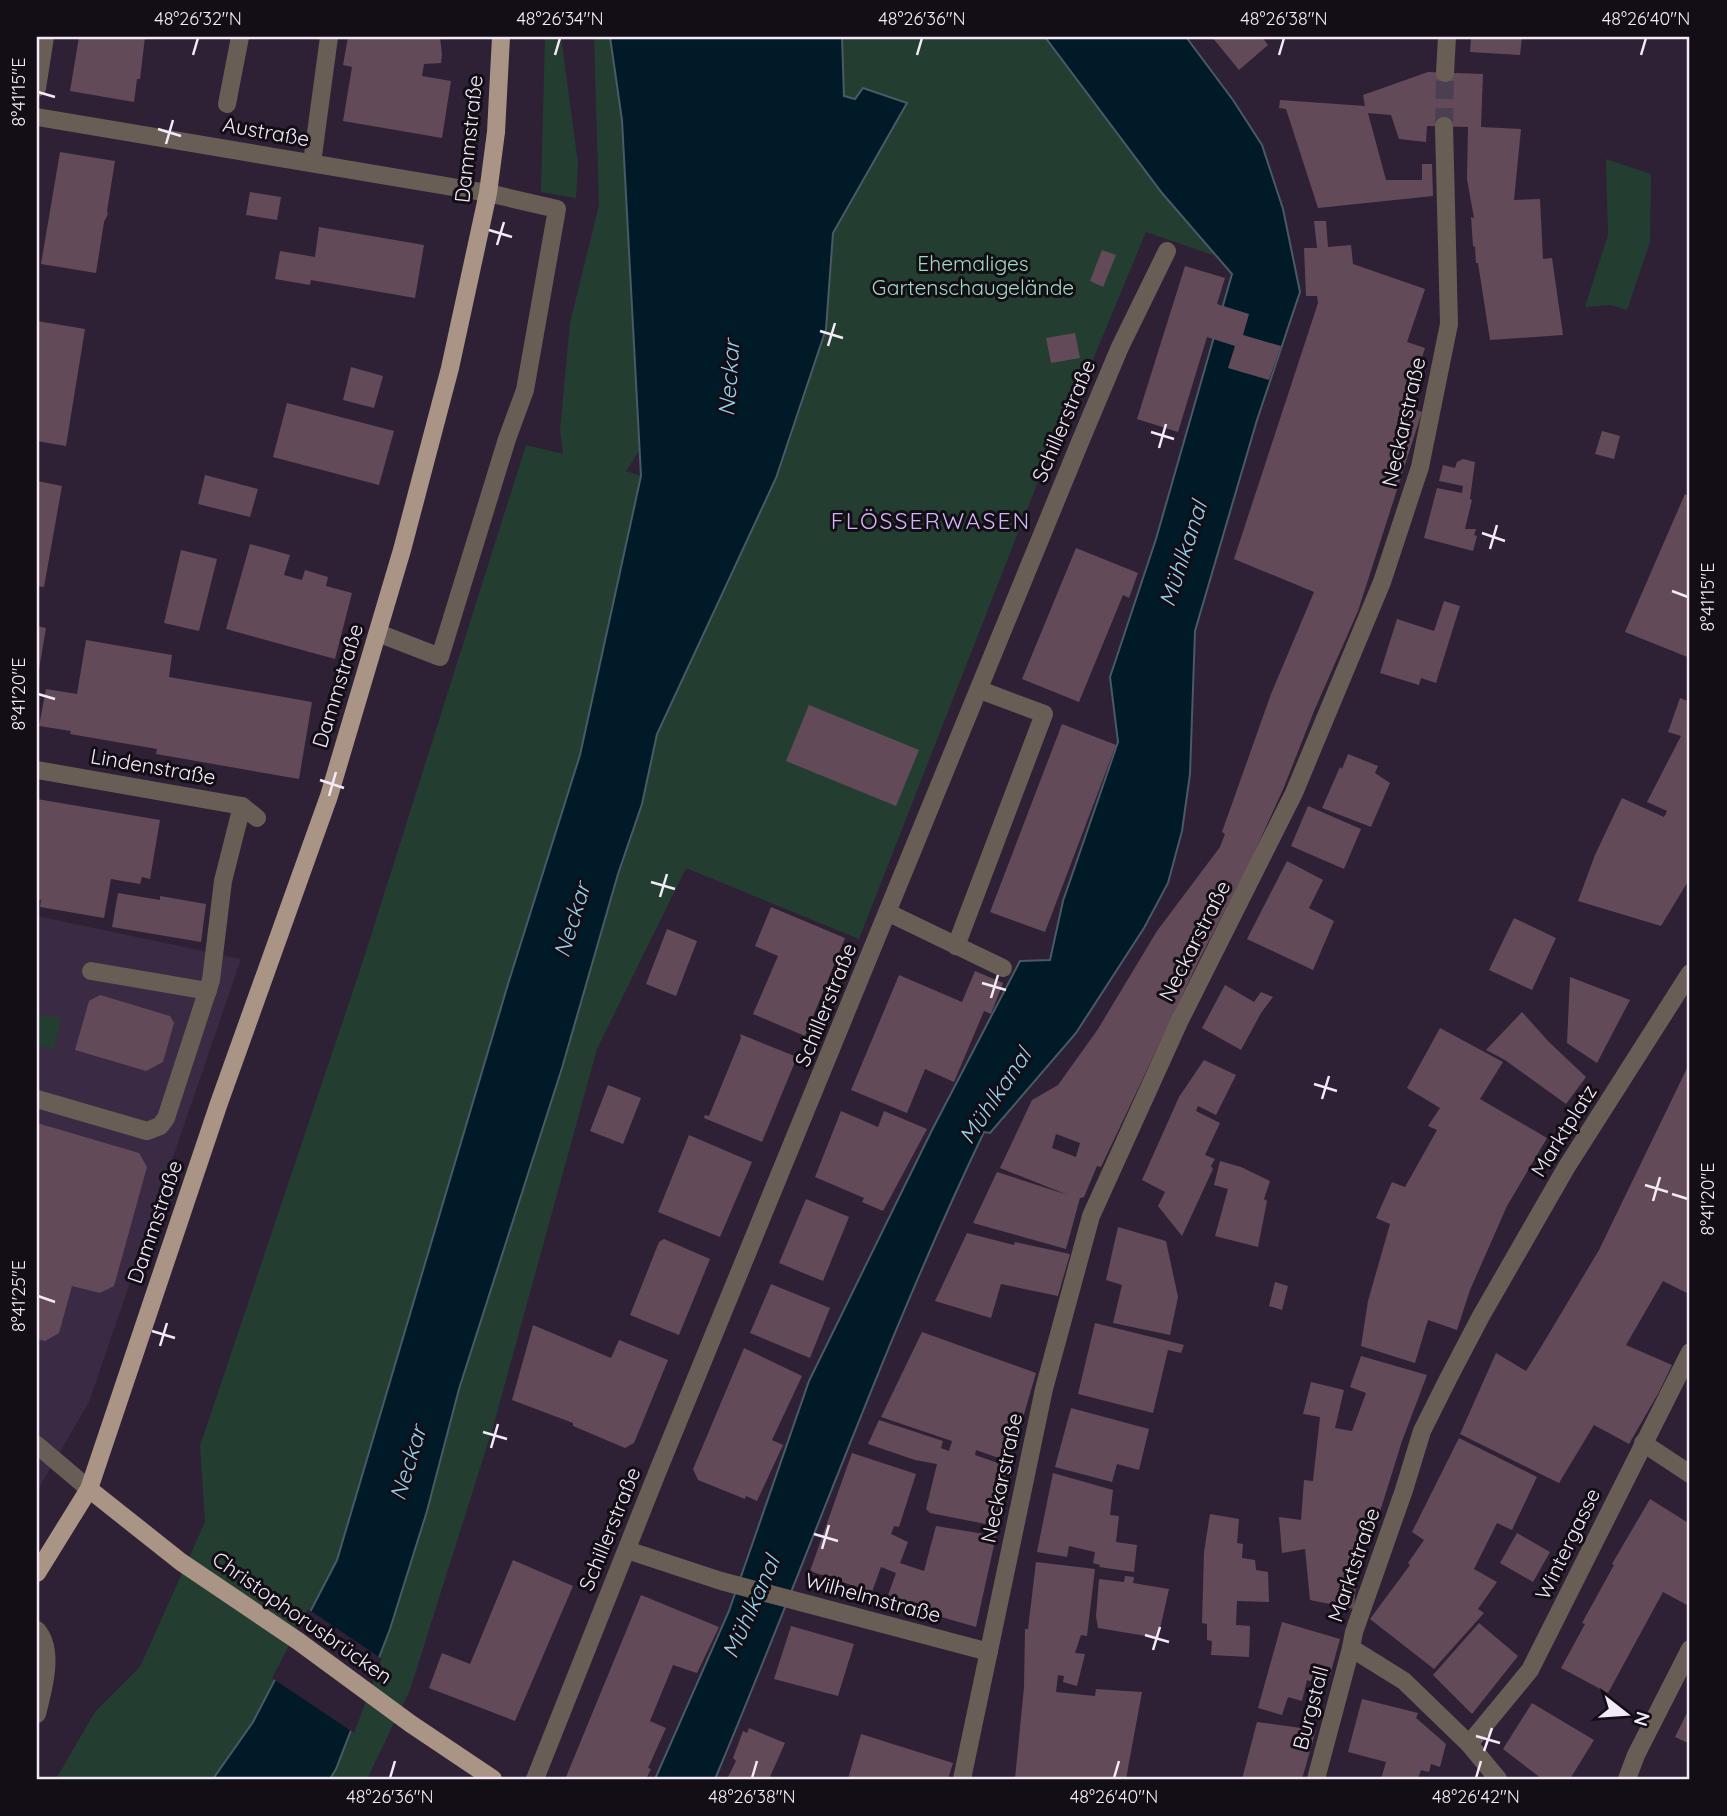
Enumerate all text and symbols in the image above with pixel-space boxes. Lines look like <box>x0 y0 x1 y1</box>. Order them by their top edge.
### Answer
text: 48°26'32"N <box>154 7 242 30</box>
text: 48°26'34"N <box>516 7 604 30</box>
text: 48°26'36"N <box>878 7 966 30</box>
text: 48°26'38"N <box>1240 7 1328 30</box>
text: 48°26'40"N <box>1602 7 1690 30</box>
text: 8°41'15"E <box>7 58 30 126</box>
street label: Dammstraße <box>448 74 488 204</box>
street label: Austraße <box>221 111 311 151</box>
park label: Ehemaliges Gartenschaugelände <box>872 250 1074 300</box>
water label: Neckar <box>711 336 746 417</box>
street label: Neckarstraße <box>1375 354 1431 489</box>
street label: Schillerstraße <box>1026 355 1101 486</box>
water label: Mühlkanal <box>1152 495 1214 610</box>
district label: FLÖSSERWASEN <box>831 506 1031 535</box>
text: 8°41'15"E <box>1696 563 1719 631</box>
street label: Dammstraße <box>306 621 368 751</box>
text: 8°41'20"E <box>7 658 30 730</box>
street label: Lindenstraße <box>89 742 218 790</box>
water label: Neckar <box>546 876 598 961</box>
street label: Neckarstraße <box>1153 876 1236 1005</box>
street label: Schillerstraße <box>789 939 862 1070</box>
water label: Mühlkanal <box>952 1040 1039 1149</box>
street label: Marktplatz <box>1525 1079 1602 1181</box>
street label: Dammstraße <box>121 1157 187 1287</box>
text: 8°41'20"E <box>1696 1163 1719 1235</box>
text: 8°41'25"E <box>7 1260 30 1332</box>
street label: Neckarstraße <box>975 1410 1027 1545</box>
water label: Neckar <box>382 1419 434 1504</box>
street label: Schillerstraße <box>573 1463 646 1594</box>
street label: Wintergasse <box>1529 1484 1605 1604</box>
street label: Marktstraße <box>1321 1504 1385 1625</box>
street label: Christophorusbrücken <box>208 1545 397 1689</box>
water label: Mühlkanal <box>715 1549 787 1663</box>
street label: Wilhelmstraße <box>803 1566 944 1628</box>
street label: Burgstall <box>1286 1663 1334 1752</box>
north arrow <box>1590 1680 1660 1750</box>
text: N <box>1629 1709 1656 1729</box>
text: 48°26'36"N <box>346 1785 434 1808</box>
text: 48°26'38"N <box>708 1785 796 1808</box>
text: 48°26'40"N <box>1070 1785 1158 1808</box>
text: 48°26'42"N <box>1432 1785 1520 1808</box>

